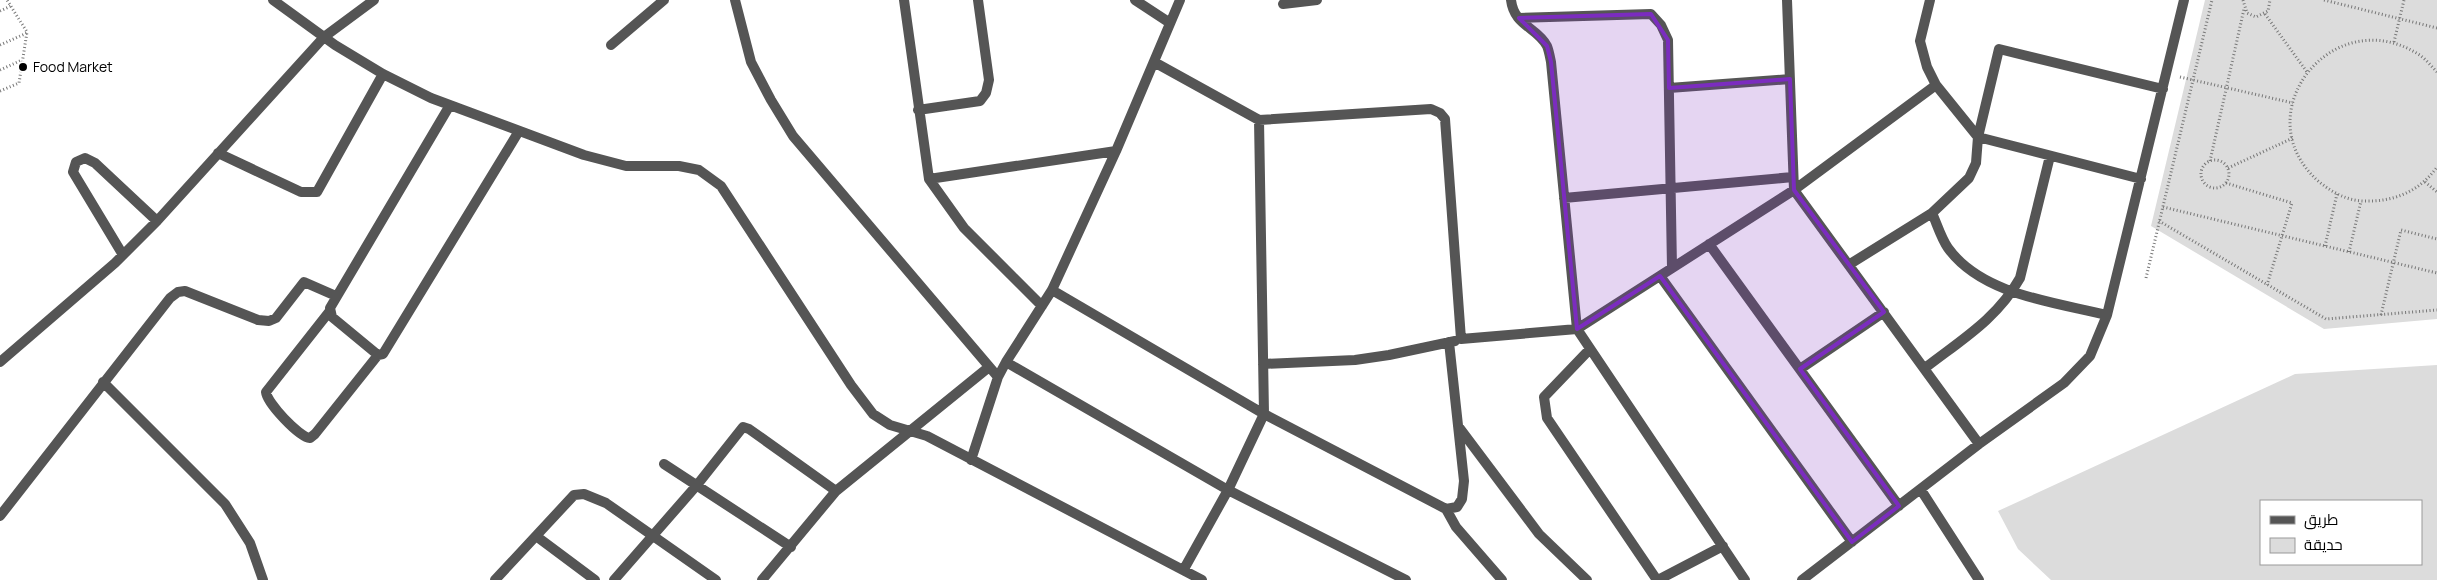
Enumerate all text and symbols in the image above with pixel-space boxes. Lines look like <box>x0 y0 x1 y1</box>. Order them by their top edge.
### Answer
place label: Food Market <box>33 57 113 76</box>
marker: Food Market <box>17 61 29 73</box>
legend <box>2260 500 2422 565</box>
text: طريق <box>2304 509 2338 530</box>
text: حديقة <box>2304 534 2343 555</box>

